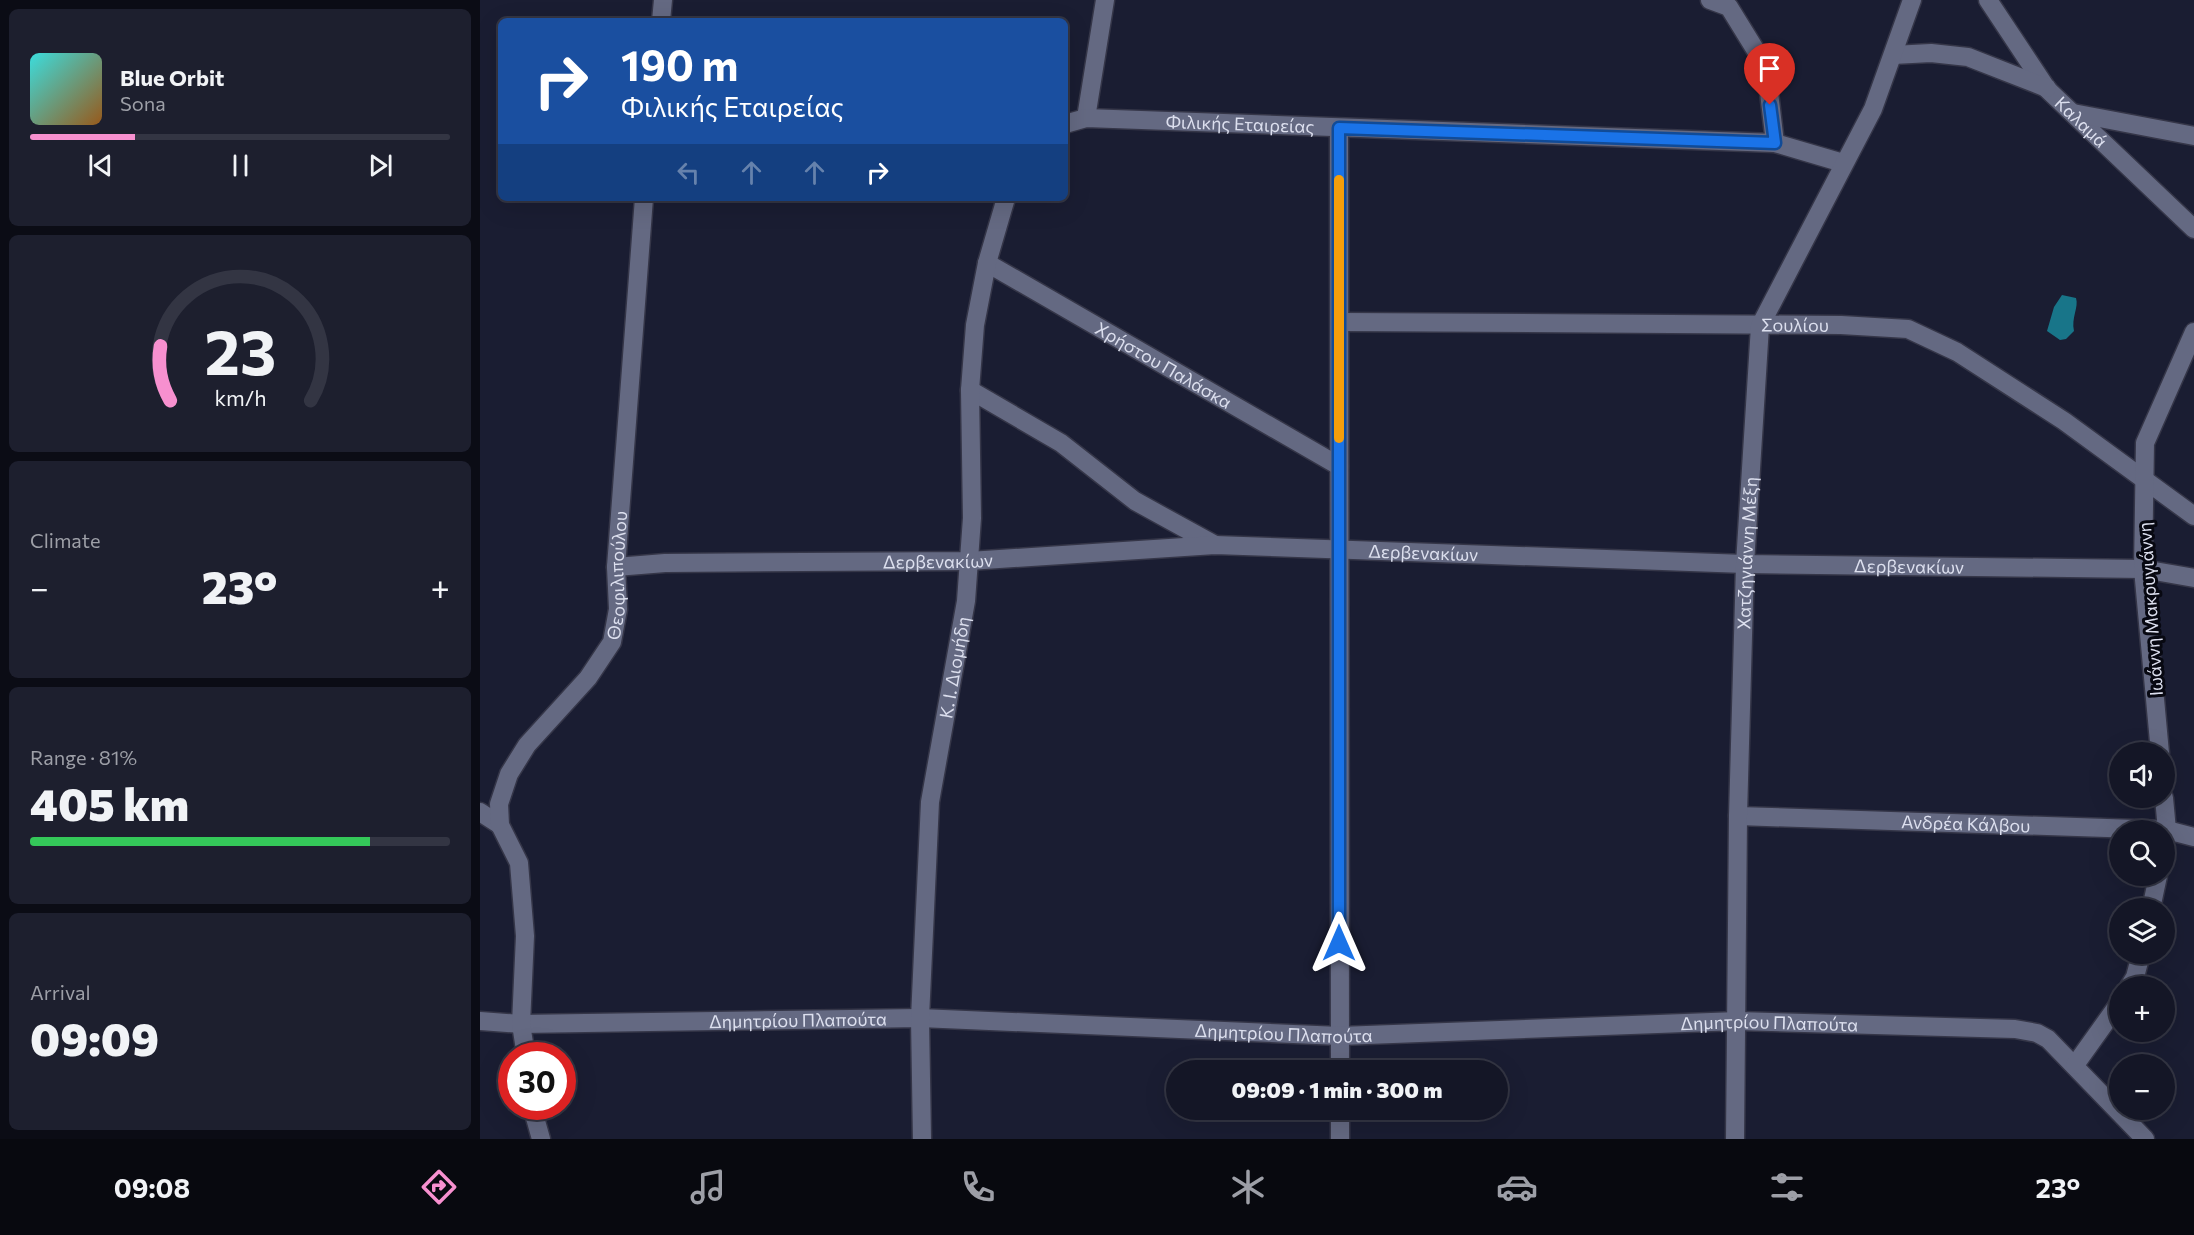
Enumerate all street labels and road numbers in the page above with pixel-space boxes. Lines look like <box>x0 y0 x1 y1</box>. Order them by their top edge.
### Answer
street label: Καλαμά <box>2050 91 2112 152</box>
street label: Φιλικής Εταιρείας <box>1165 110 1315 137</box>
street label: Σουλίου <box>1761 314 1829 336</box>
street label: Χρήστου Παλάσκα <box>1092 317 1236 413</box>
street label: Χατζηγιάννη Μέξη <box>1732 476 1761 630</box>
street label: Θεοφιλιπούλου <box>602 510 631 642</box>
street label: Ιωάννη Μακρυγιάννη <box>2133 521 2167 697</box>
street label: Δερβενακίων <box>1368 539 1479 565</box>
street label: Δερβενακίων <box>883 548 994 573</box>
street label: Δερβενακίων <box>1854 554 1964 578</box>
street label: Κ. Ι. Διομήδη <box>934 615 974 720</box>
street label: Ανδρέα Κάλβου <box>1901 810 2031 837</box>
street label: Δημητρίου Πλαπούτα <box>709 1007 887 1032</box>
street label: Δημητρίου Πλαπούτα <box>1680 1010 1859 1035</box>
street label: Δημητρίου Πλαπούτα <box>1194 1019 1373 1047</box>

